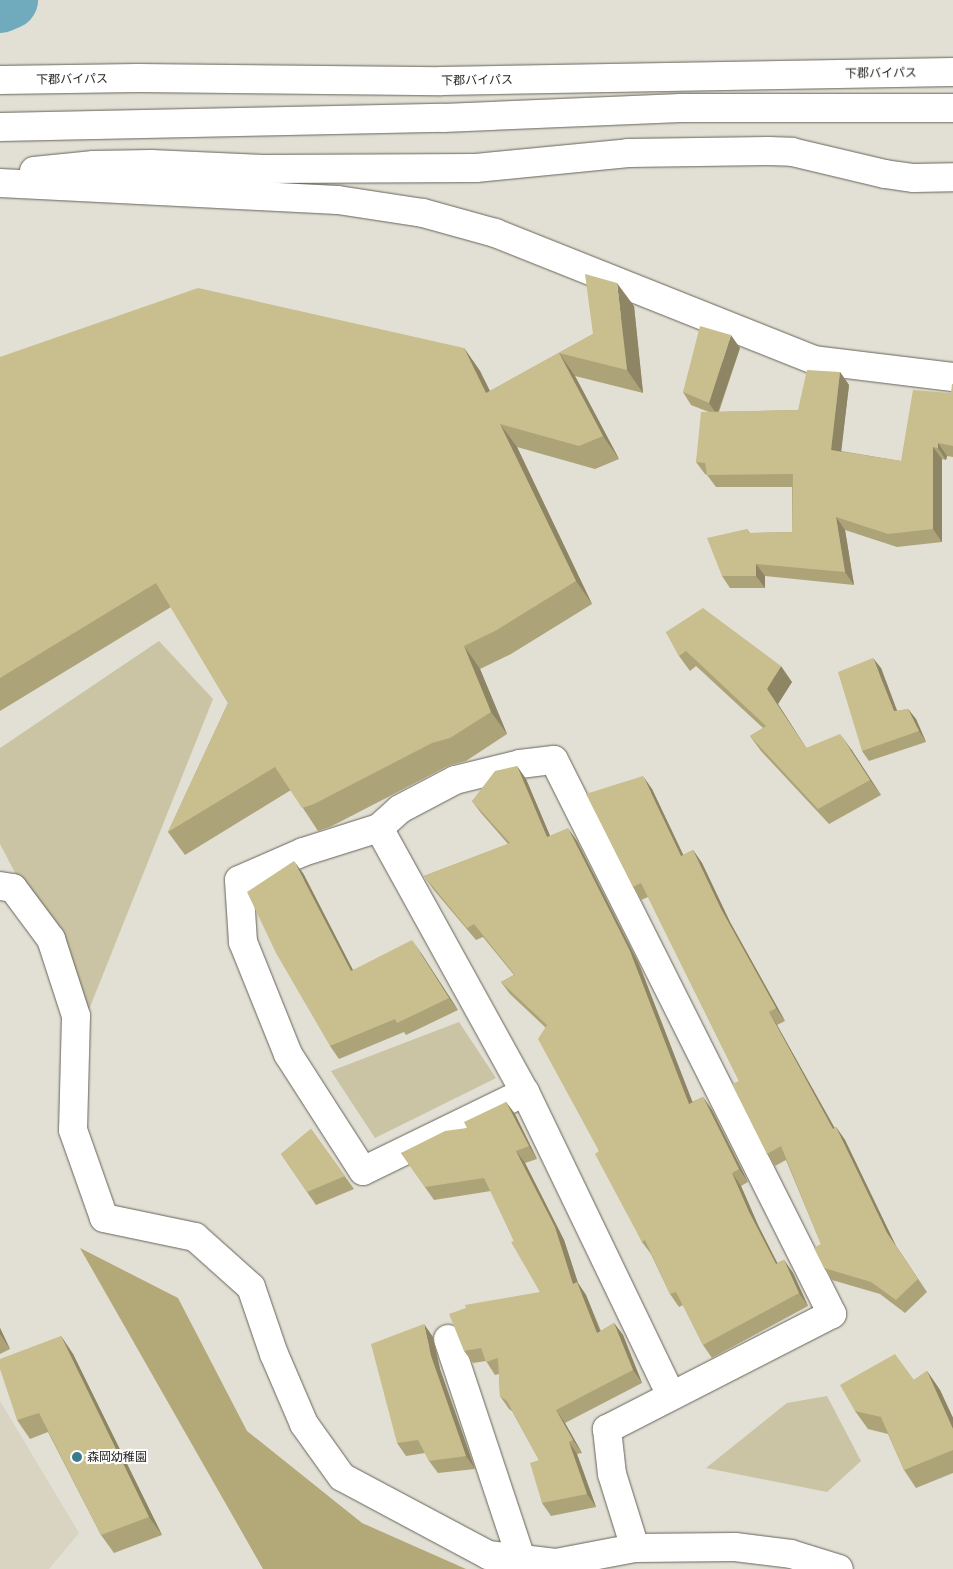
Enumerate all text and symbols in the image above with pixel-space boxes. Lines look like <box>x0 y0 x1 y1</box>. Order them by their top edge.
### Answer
street label: 下郡バイパス <box>845 65 917 81</box>
street label: 下郡バイパス <box>36 71 108 87</box>
street label: 下郡バイパス <box>441 72 513 88</box>
place label: 森岡幼稚園 <box>87 1450 147 1464</box>
marker: 森岡幼稚園 <box>71 1451 83 1463</box>

